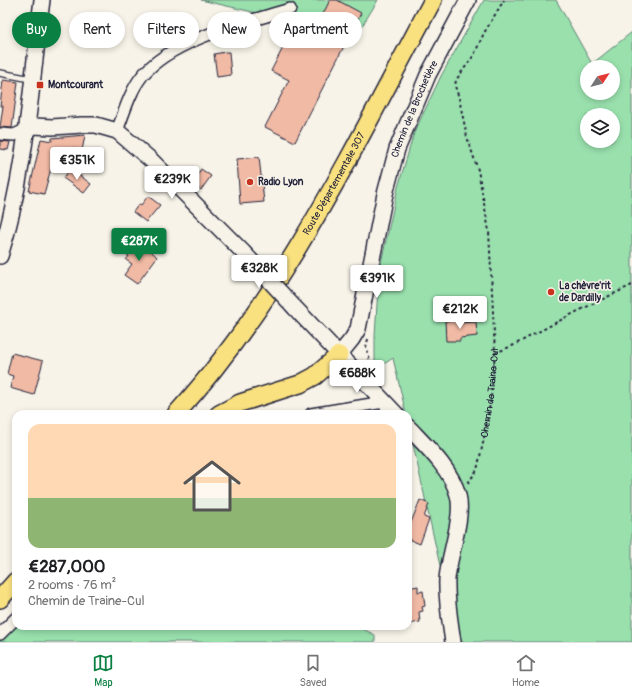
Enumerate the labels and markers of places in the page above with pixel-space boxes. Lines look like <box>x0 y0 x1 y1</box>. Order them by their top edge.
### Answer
place label: Montcourant <box>48 79 104 91</box>
marker: Montcourant <box>35 80 45 90</box>
pin: €351K <box>49 147 105 181</box>
pin: €239K <box>144 166 200 200</box>
place label: Radio Lyon <box>258 176 304 188</box>
marker: Radio Lyon <box>245 177 255 187</box>
pin: €287K <box>111 228 167 262</box>
pin: €328K <box>231 255 287 289</box>
pin: €391K <box>349 265 405 299</box>
place label: La chèvre'rit de Dardilly <box>559 280 612 304</box>
marker: La chèvre'rit de Dardilly <box>546 287 556 297</box>
pin: €212K <box>432 296 488 330</box>
pin: €688K <box>329 360 385 394</box>

